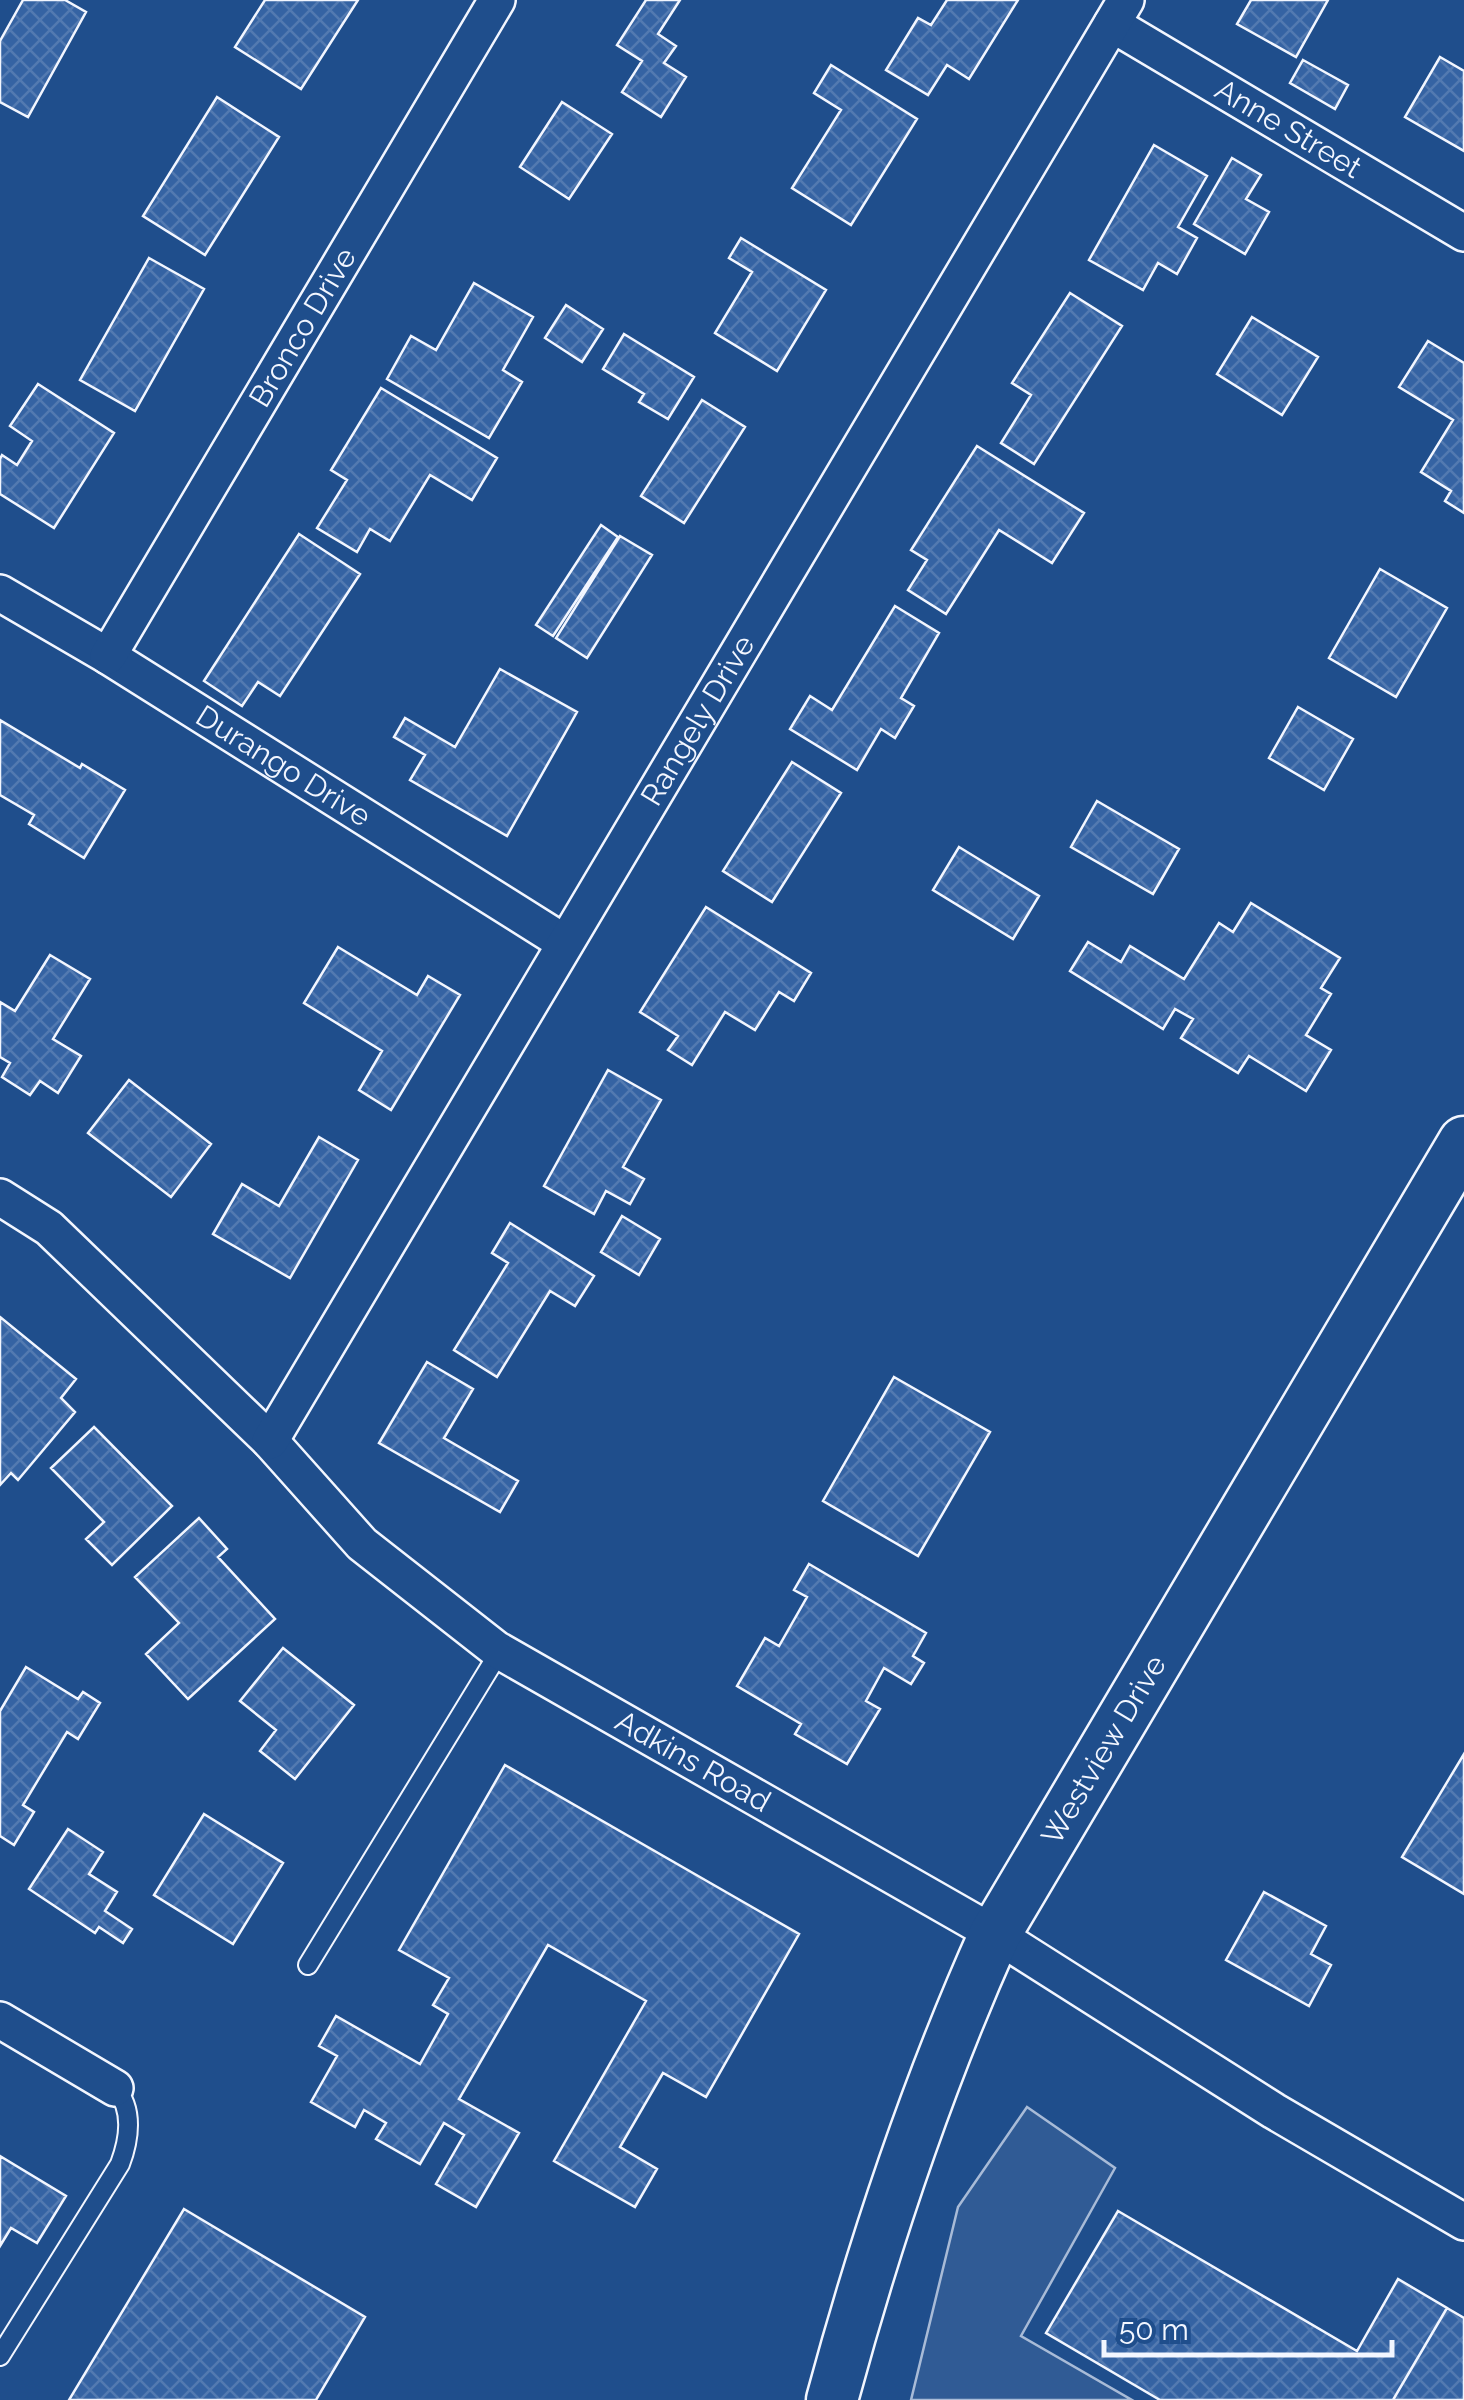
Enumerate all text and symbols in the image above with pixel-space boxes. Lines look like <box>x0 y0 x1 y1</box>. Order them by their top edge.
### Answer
street label: Anne Street <box>1209 71 1368 185</box>
street label: Bronco Drive <box>242 241 363 413</box>
street label: Rangely Drive <box>634 629 762 812</box>
street label: Durango Drive <box>190 698 377 833</box>
street label: Westview Drive <box>1034 1649 1173 1851</box>
street label: Adkins Road <box>610 1703 777 1819</box>
scale bar <box>1104 2295 1392 2357</box>
text: 50 m <box>1119 2312 1189 2347</box>

